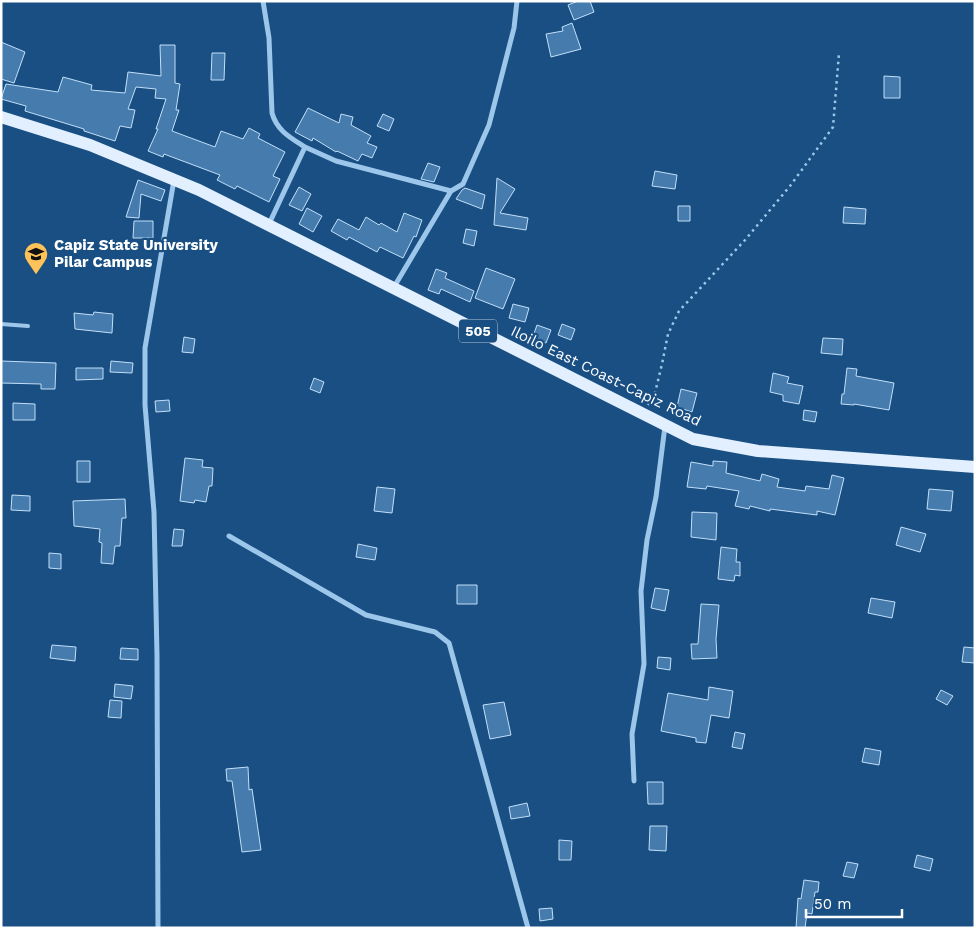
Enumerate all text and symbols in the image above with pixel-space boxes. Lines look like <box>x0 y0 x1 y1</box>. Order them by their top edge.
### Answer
place label: Capiz State University Pilar Campus <box>54 236 218 271</box>
school or university icon: Capiz State University Pilar Campus <box>23 241 49 275</box>
road number: 505 <box>459 320 497 342</box>
street label: Iloilo East Coast-Capiz Road <box>508 322 704 430</box>
scale bar <box>806 886 902 918</box>
text: 50 m <box>814 895 851 913</box>

